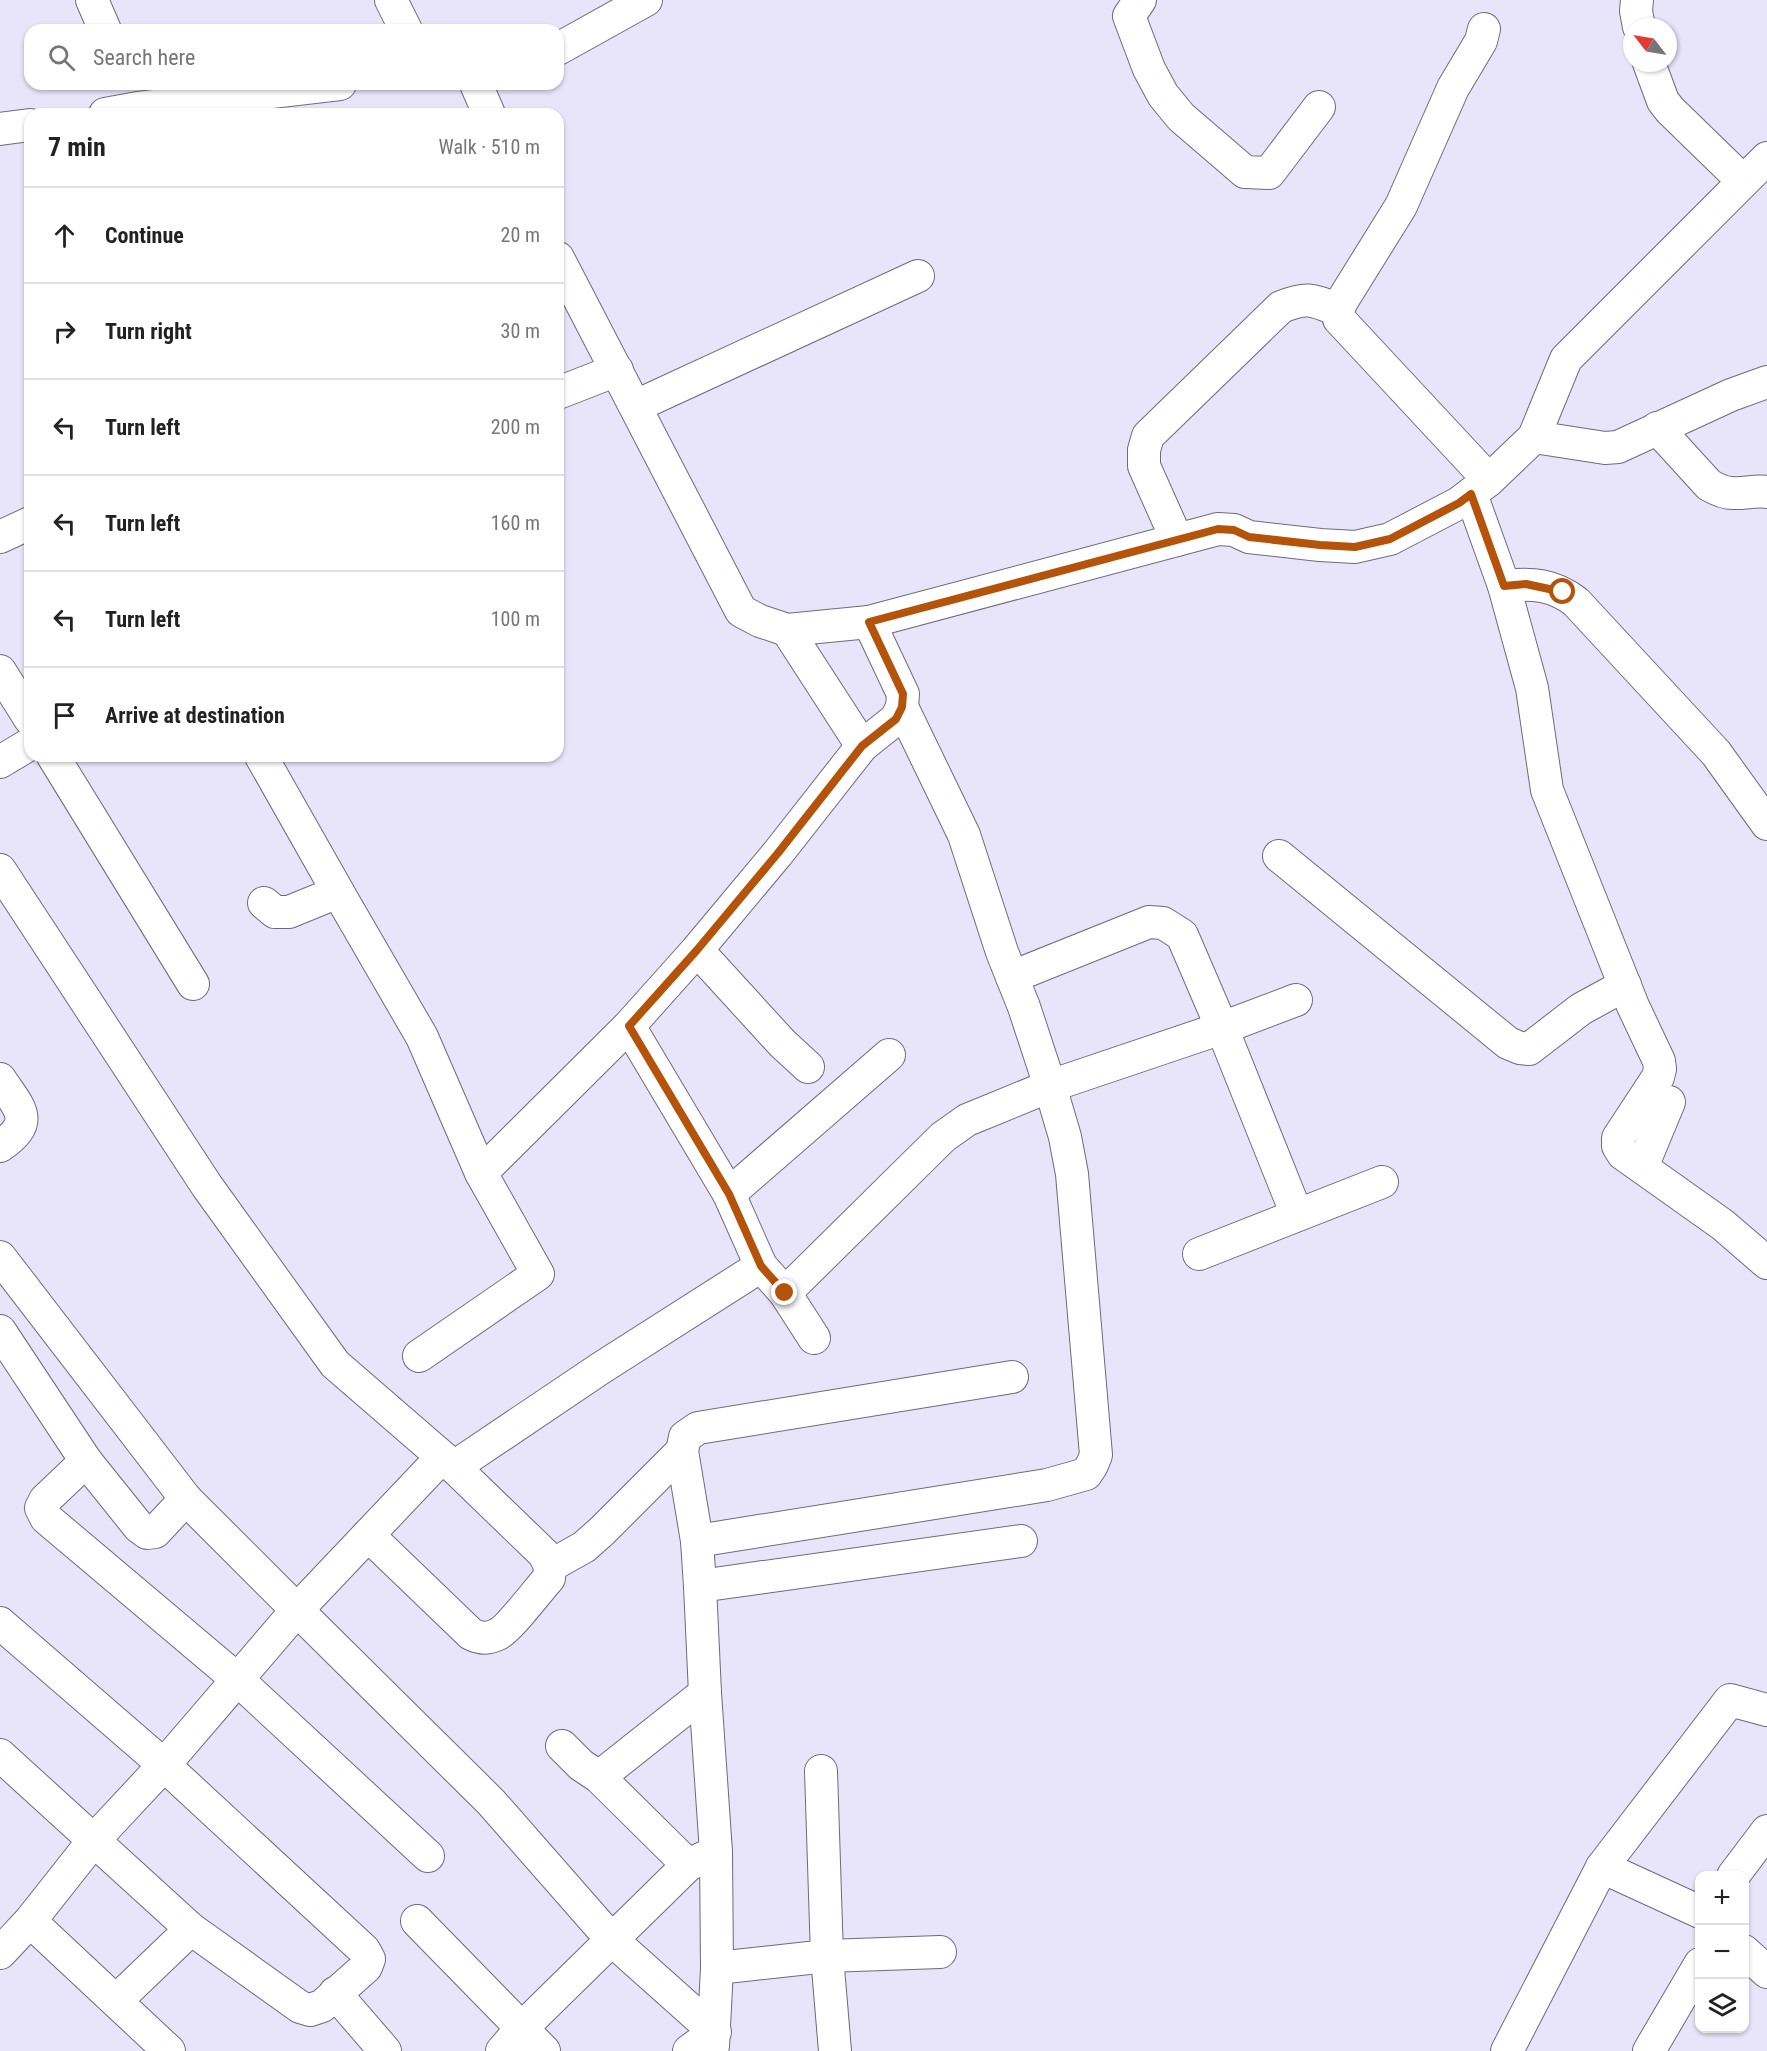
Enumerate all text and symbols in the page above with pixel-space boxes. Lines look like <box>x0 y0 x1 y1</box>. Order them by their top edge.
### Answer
north arrow <box>1623 18 1677 72</box>
search box <box>24 24 564 90</box>
icon: search <box>45 41 78 74</box>
text: Search here <box>93 45 195 70</box>
text: 7 min <box>48 132 106 162</box>
text: Walk · 510 m <box>439 135 540 159</box>
icon: ahead <box>48 219 81 252</box>
text: Continue <box>105 223 184 248</box>
text: 20 m <box>501 223 540 247</box>
icon: right <box>48 315 81 348</box>
text: Turn right <box>105 319 192 344</box>
text: 30 m <box>501 319 540 343</box>
icon: left <box>48 411 81 444</box>
text: Turn left <box>105 415 180 440</box>
text: 200 m <box>491 415 540 439</box>
icon: left <box>48 507 81 540</box>
text: Turn left <box>105 511 180 536</box>
text: 160 m <box>491 511 540 535</box>
route start <box>1549 578 1575 604</box>
icon: left <box>48 603 81 636</box>
text: Turn left <box>105 607 180 632</box>
text: 100 m <box>491 607 540 631</box>
icon: arrive <box>48 699 81 732</box>
text: Arrive at destination <box>105 703 285 728</box>
route end <box>771 1279 797 1305</box>
map controls <box>1695 1871 1749 2033</box>
button: + <box>1695 1871 1749 1925</box>
button: − <box>1695 1925 1749 1979</box>
button: layers <box>1695 1979 1749 2033</box>

